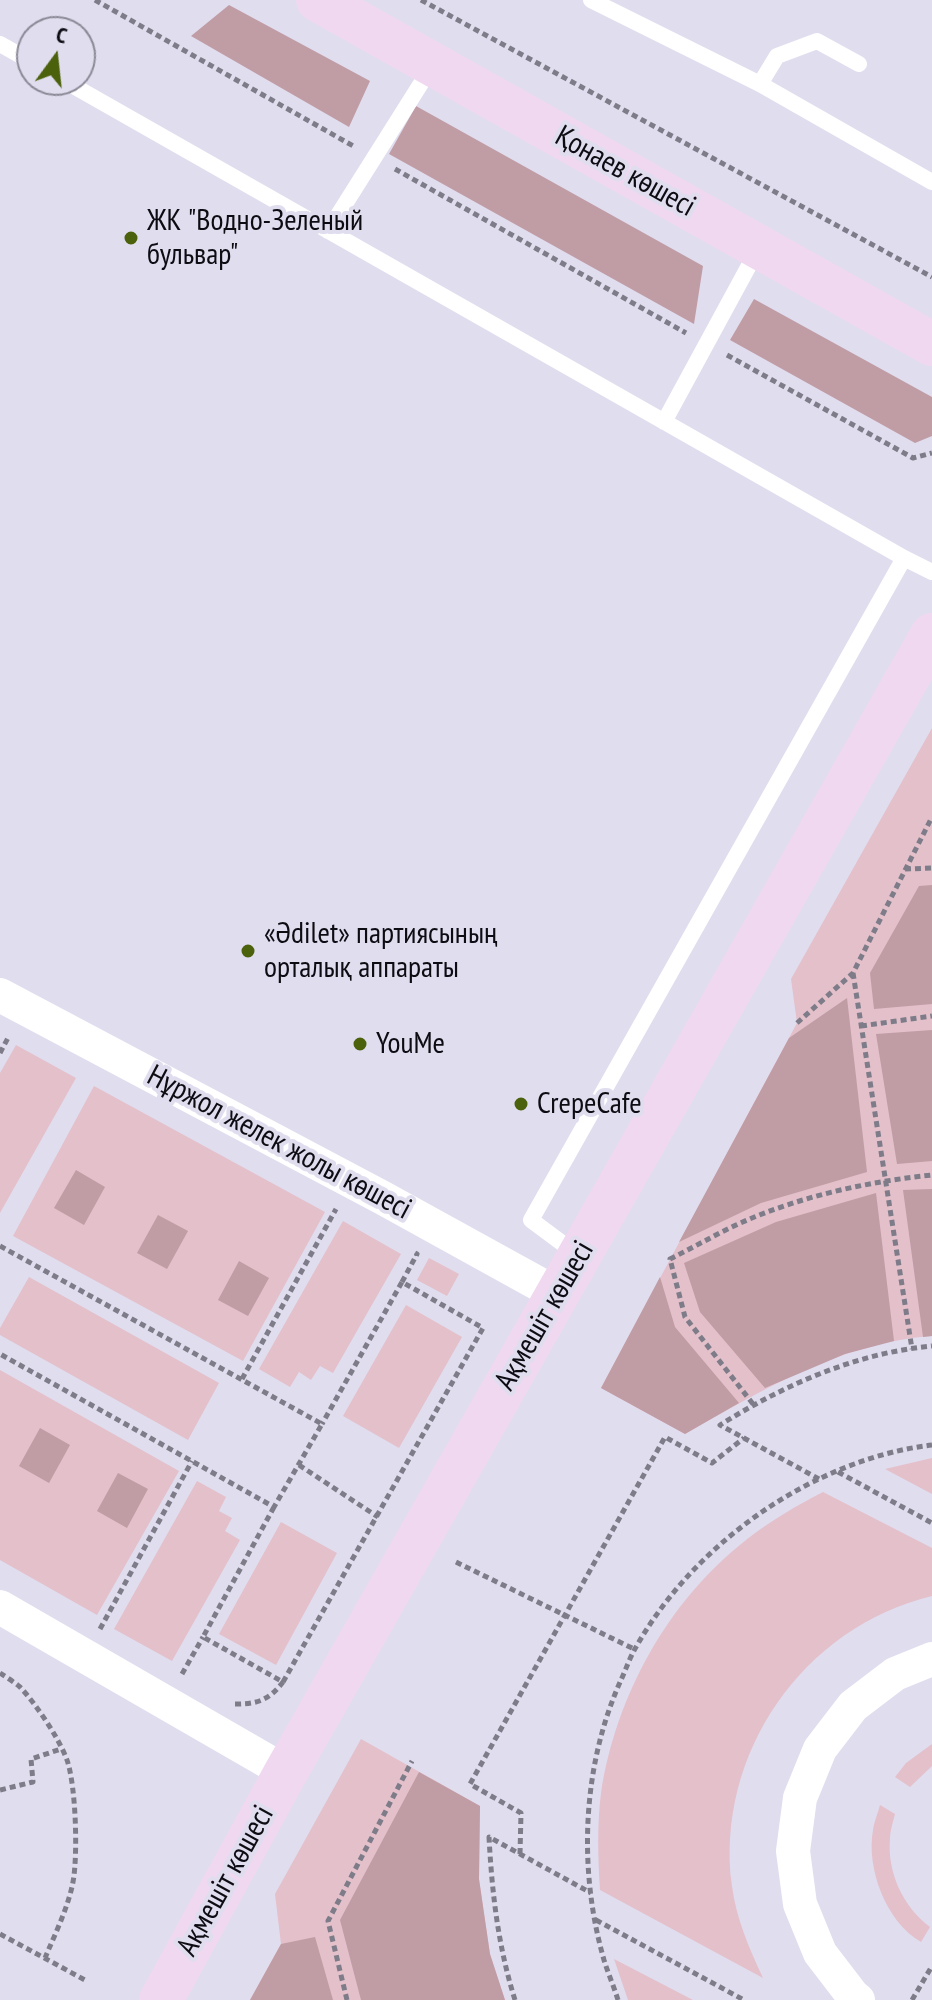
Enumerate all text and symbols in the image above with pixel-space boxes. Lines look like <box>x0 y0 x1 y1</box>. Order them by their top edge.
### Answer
north arrow <box>16 16 96 96</box>
text: С <box>53 20 70 50</box>
street label: Қонаев көшесі <box>549 119 701 225</box>
place label: ЖК "Водно-Зеленый бульвар" <box>147 203 363 274</box>
marker: ЖК "Водно-Зеленый бульвар" <box>122 229 140 247</box>
place label: «Әdilet» партиясының орталық аппараты <box>264 916 497 986</box>
marker: «Әdilet» партиясының орталық аппараты <box>239 942 257 960</box>
place label: YouMe <box>376 1026 445 1062</box>
marker: YouMe <box>351 1035 369 1053</box>
street label: Нұржол желек жолы көшесі <box>141 1058 417 1228</box>
place label: CrepeCafe <box>537 1086 642 1122</box>
marker: CrepeCafe <box>512 1095 530 1113</box>
street label: Ақмешіт көшесі <box>488 1235 602 1397</box>
street label: Ақмешіт көшесі <box>170 1800 282 1962</box>

